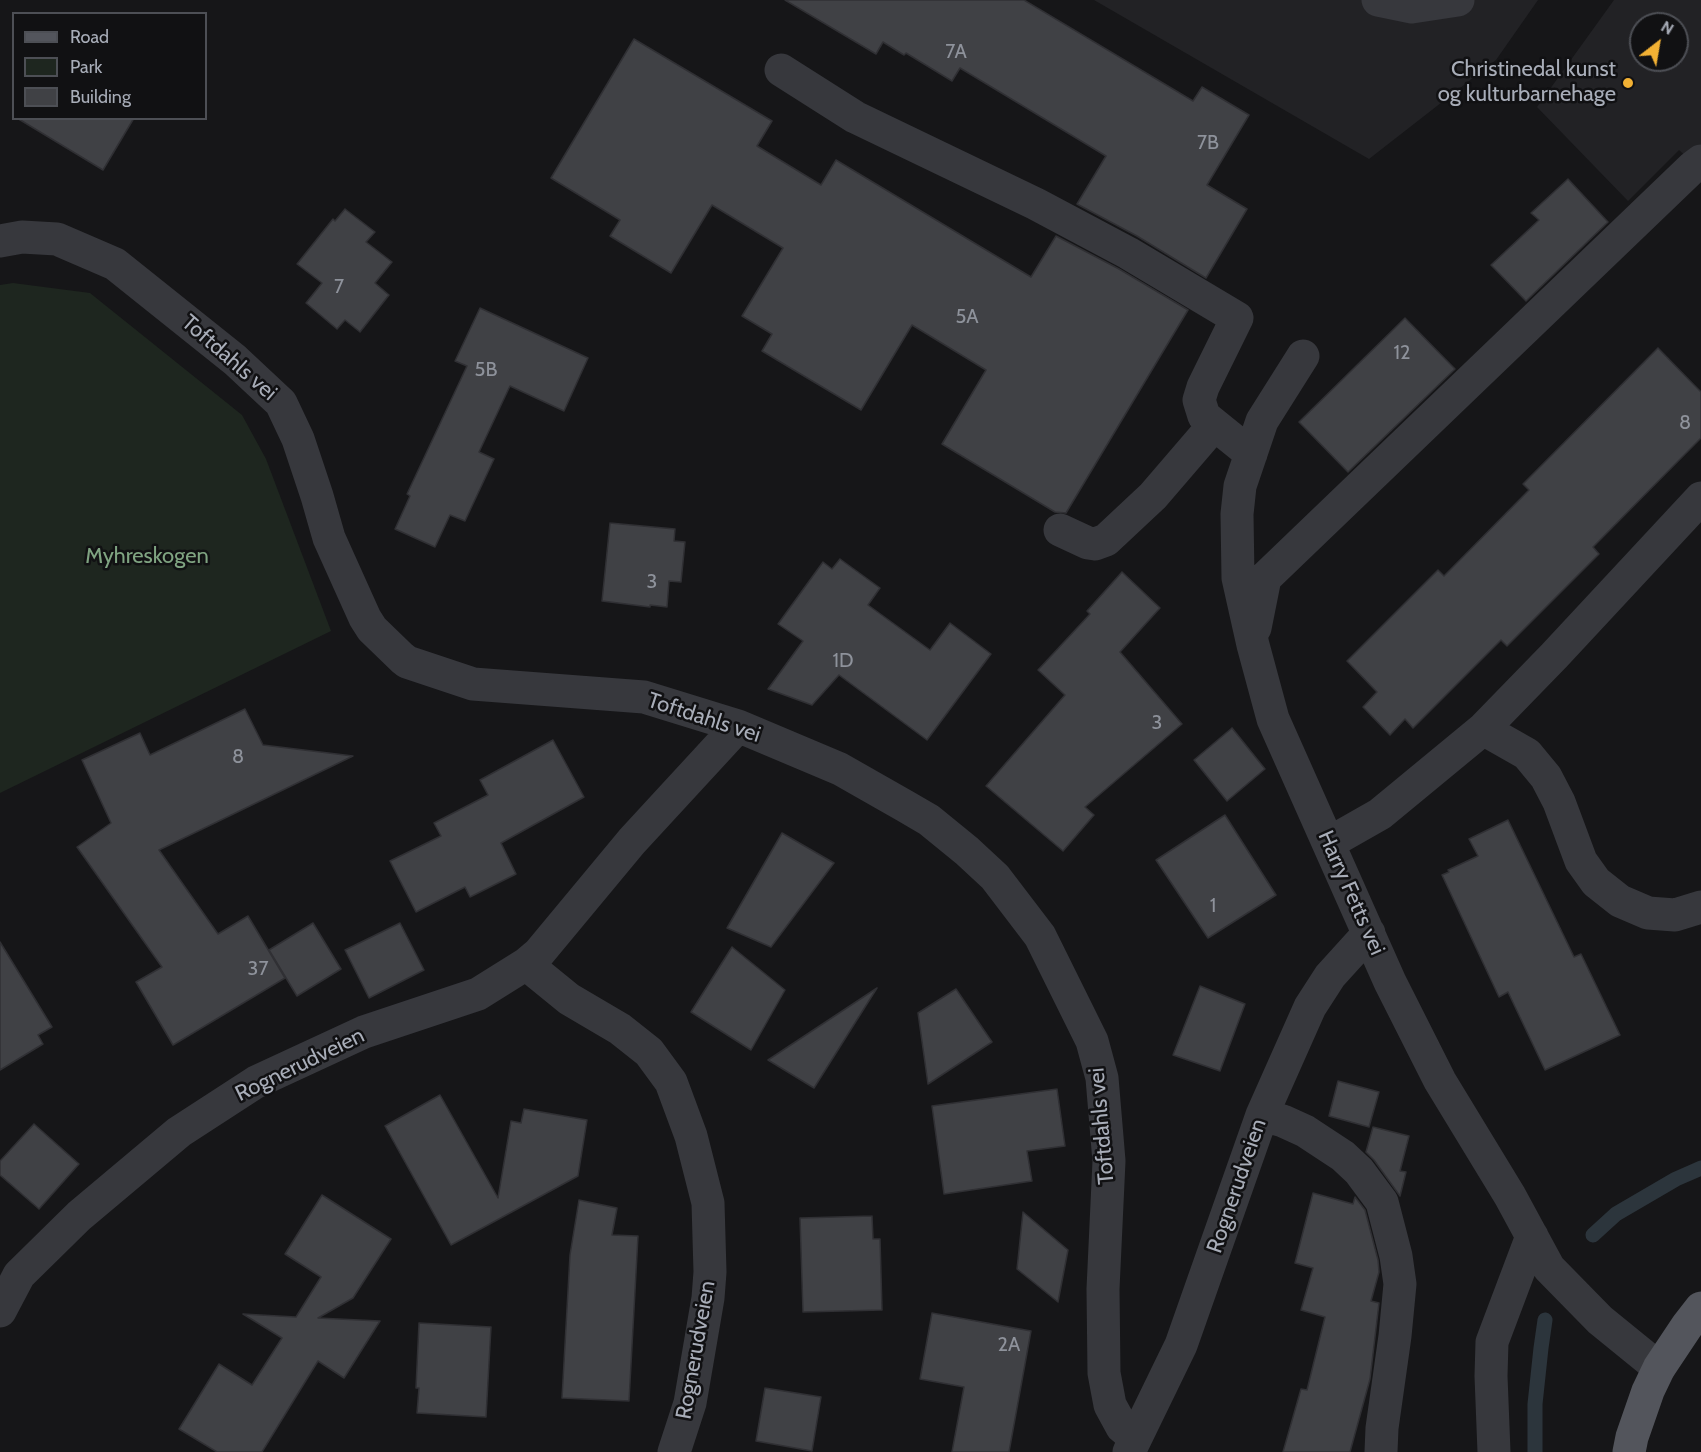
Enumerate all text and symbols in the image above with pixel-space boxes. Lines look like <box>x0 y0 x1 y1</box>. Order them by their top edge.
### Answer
legend <box>12 12 207 120</box>
north arrow <box>1629 12 1689 72</box>
text: N <box>1658 17 1677 39</box>
text: Road <box>70 26 109 48</box>
house number: 7A <box>945 40 967 64</box>
text: Park <box>70 56 102 78</box>
place label: Christinedal kunst og kulturbarnehage <box>1438 57 1616 108</box>
marker: Christinedal kunst og kulturbarnehage <box>1621 76 1635 90</box>
text: Building <box>70 86 131 108</box>
house number: 7B <box>1197 131 1219 155</box>
house number: 7 <box>334 275 344 299</box>
house number: 5A <box>955 305 979 329</box>
street label: Toftdahls vei <box>176 310 282 406</box>
house number: 12 <box>1394 341 1410 365</box>
house number: 5B <box>475 358 497 382</box>
house number: 8 <box>1679 411 1691 435</box>
park label: Myhreskogen <box>85 544 209 570</box>
house number: 3 <box>647 570 657 594</box>
house number: 1D <box>832 649 854 673</box>
street label: Toftdahls vei <box>644 687 764 749</box>
house number: 3 <box>1152 711 1162 735</box>
house number: 8 <box>232 745 244 769</box>
street label: Harry Fetts vei <box>1312 827 1390 959</box>
house number: 1 <box>1210 894 1216 918</box>
house number: 37 <box>248 957 268 981</box>
street label: Rognerudveien <box>231 1022 369 1108</box>
street label: Toftdahls vei <box>1084 1067 1120 1185</box>
street label: Rognerudveien <box>1202 1115 1272 1257</box>
street label: Rognerudveien <box>671 1279 721 1421</box>
house number: 2A <box>998 1333 1020 1357</box>

